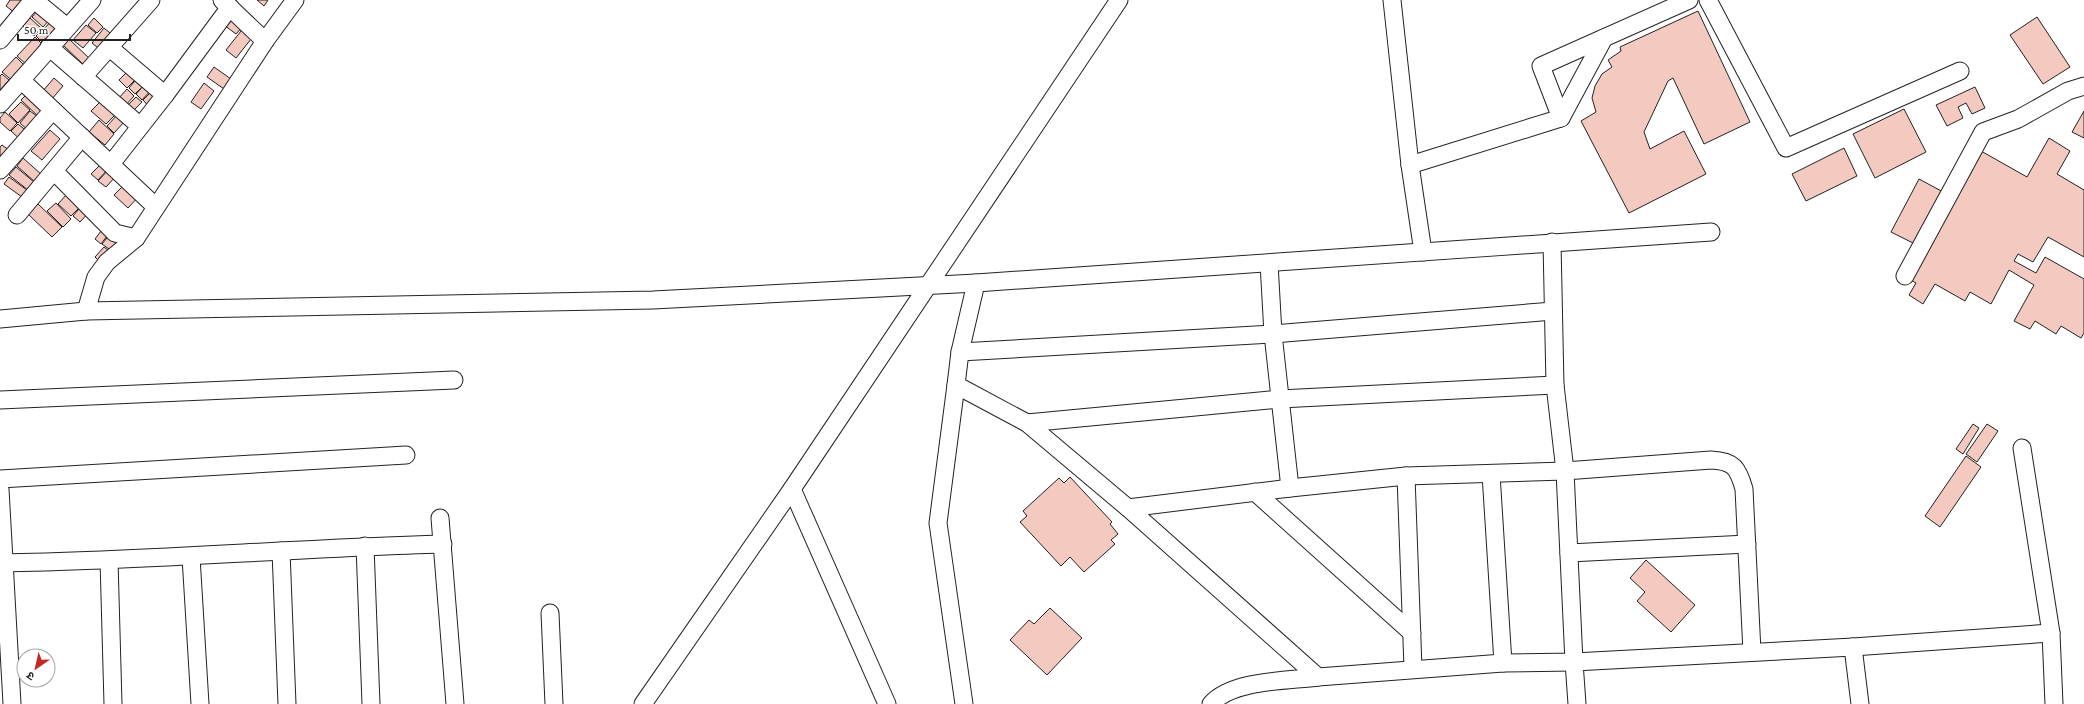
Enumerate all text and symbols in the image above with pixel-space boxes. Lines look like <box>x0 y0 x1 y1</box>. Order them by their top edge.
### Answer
scale bar <box>18 16 130 42</box>
text: 50 m <box>24 23 49 37</box>
north arrow <box>16 648 56 688</box>
text: उ <box>24 669 36 683</box>

